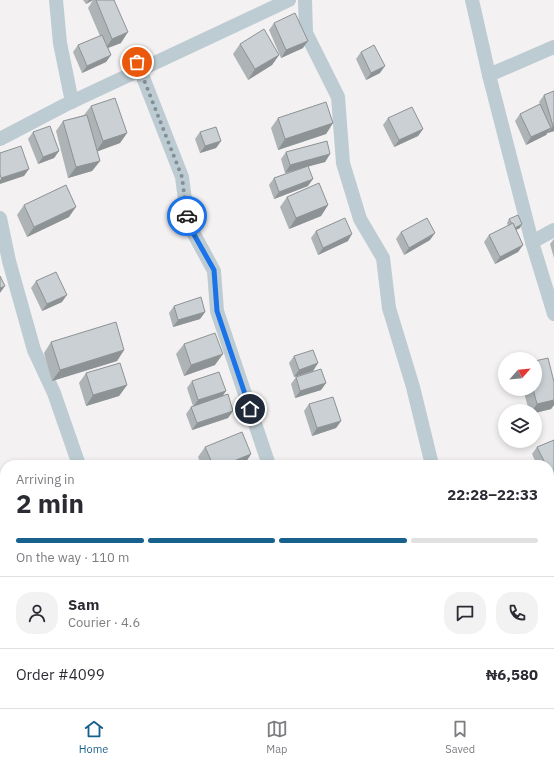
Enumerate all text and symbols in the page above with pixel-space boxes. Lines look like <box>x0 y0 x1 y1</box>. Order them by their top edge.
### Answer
pin <box>120 45 154 79</box>
icon: bag <box>126 51 148 73</box>
courier <box>167 196 207 236</box>
icon: car <box>176 205 198 227</box>
north arrow <box>498 352 542 396</box>
map controls <box>498 352 542 448</box>
pin <box>233 392 267 426</box>
icon: home <box>239 398 261 420</box>
button: layers <box>498 404 542 448</box>
text: Arriving in <box>16 471 75 488</box>
text: 22:28–22:33 <box>447 485 538 504</box>
text: 2 min <box>16 486 84 520</box>
text: On the way · 110 m <box>16 549 129 566</box>
button: person <box>16 592 58 634</box>
button: chat <box>444 592 486 634</box>
button: phone <box>496 592 538 634</box>
text: Sam <box>68 595 99 614</box>
text: Courier · 4.6 <box>68 614 140 631</box>
text: Order #4099 <box>16 665 105 684</box>
text: ₦6,580 <box>486 665 538 684</box>
tab: Home <box>79 718 108 756</box>
tab: Map <box>266 718 288 756</box>
tab: Saved <box>445 718 475 756</box>

